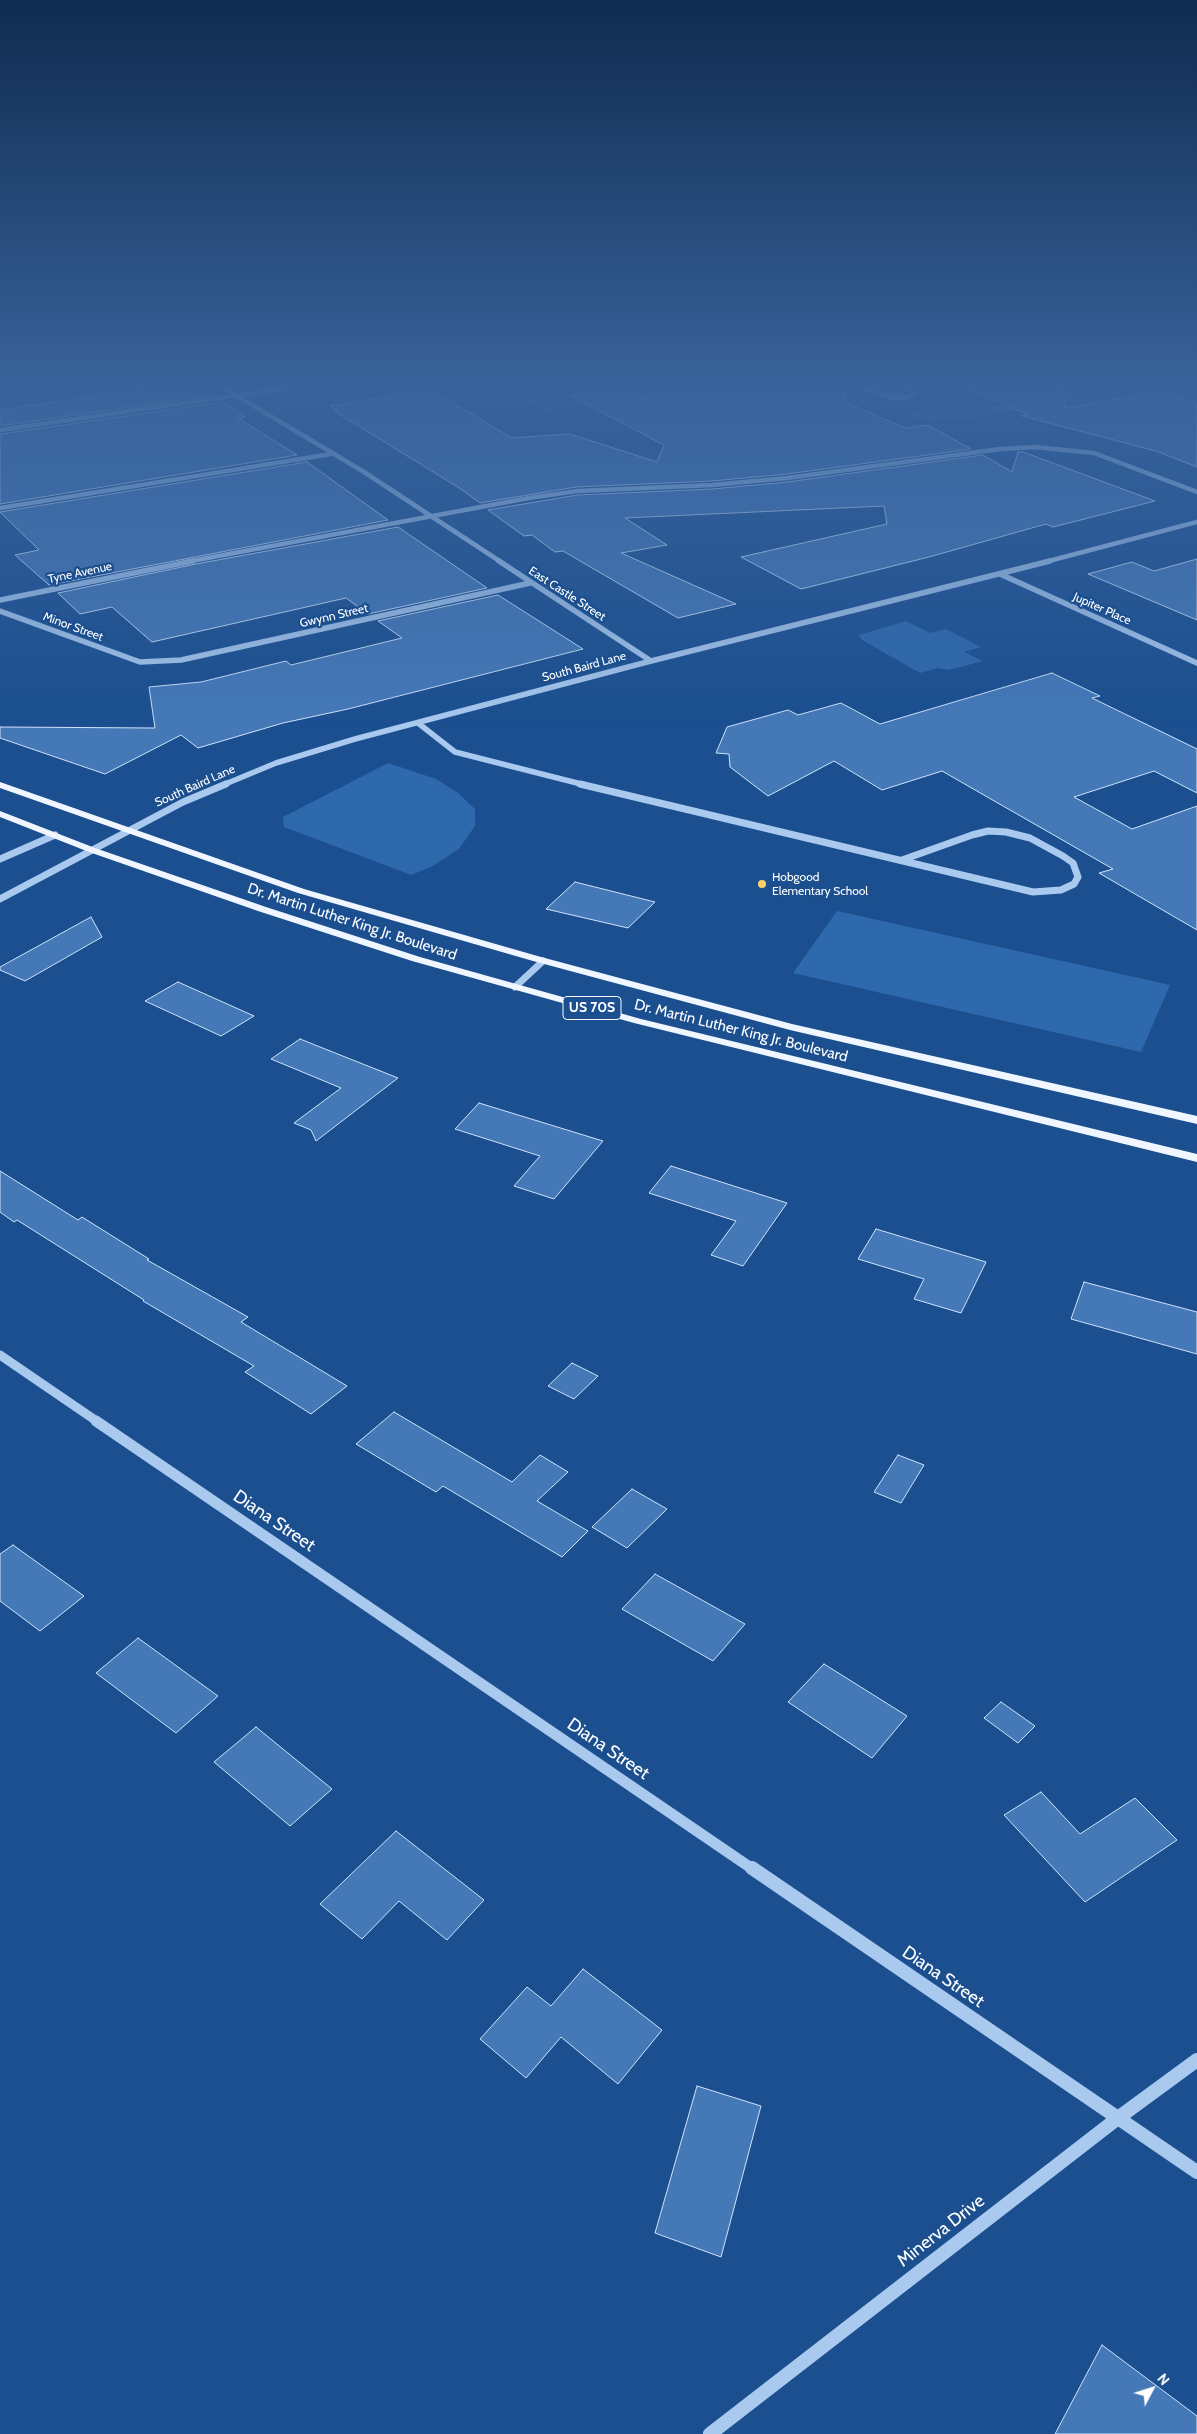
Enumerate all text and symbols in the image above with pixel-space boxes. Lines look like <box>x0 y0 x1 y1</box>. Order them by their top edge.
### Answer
street label: Tyne Avenue <box>47 559 113 587</box>
street label: East Castle Street <box>526 564 608 624</box>
street label: Jupiter Place <box>1071 590 1133 628</box>
street label: Gwynn Street <box>298 601 370 631</box>
street label: Minor Street <box>41 609 105 645</box>
street label: South Baird Lane <box>540 649 628 685</box>
street label: South Baird Lane <box>153 762 237 810</box>
place label: Hobgood Elementary School <box>772 870 868 898</box>
marker: Hobgood Elementary School <box>756 878 768 890</box>
street label: Dr. Martin Luther King Jr. Boulevard <box>245 880 459 964</box>
road number: US 70S <box>563 996 621 1020</box>
street label: Dr. Martin Luther King Jr. Boulevard <box>633 996 849 1066</box>
street label: Diana Street <box>229 1486 319 1556</box>
street label: Diana Street <box>563 1714 653 1784</box>
street label: Diana Street <box>898 1942 988 2012</box>
street label: Minerva Drive <box>893 2190 989 2272</box>
north arrow <box>1127 2364 1177 2414</box>
text: N <box>1153 2370 1174 2389</box>

